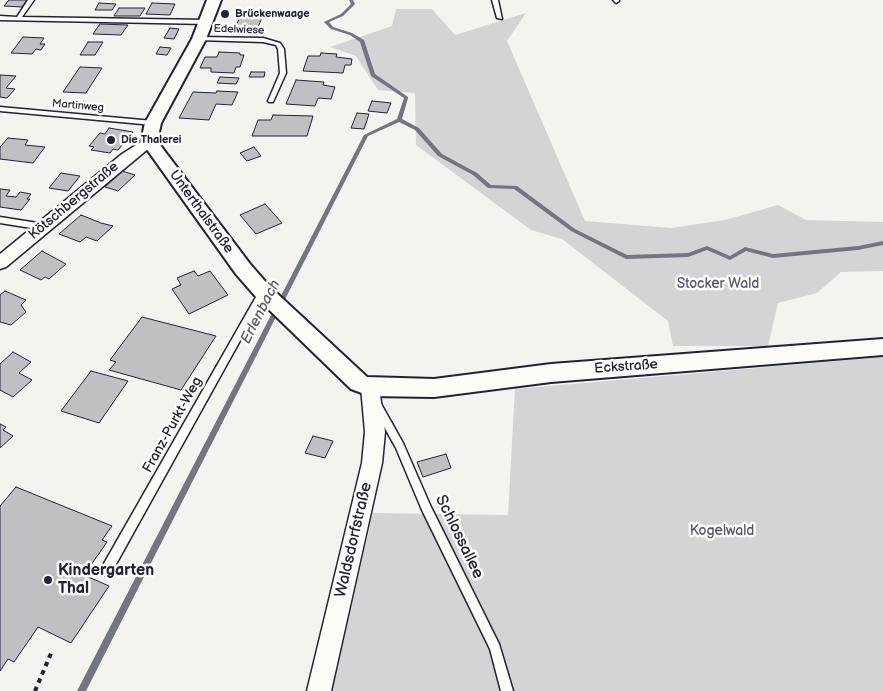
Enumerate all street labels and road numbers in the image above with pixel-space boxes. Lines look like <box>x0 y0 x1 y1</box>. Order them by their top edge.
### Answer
street label: Edelwiese <box>213 23 265 37</box>
street label: Martinweg <box>51 97 105 115</box>
street label: Kötschbergstraße <box>26 159 122 243</box>
street label: Unterthalstraße <box>165 167 237 257</box>
street label: Eckstraße <box>594 356 658 378</box>
street label: Franz-Purkt-Weg <box>140 374 206 476</box>
street label: Waldsdorfstraße <box>331 481 377 599</box>
street label: Schlossallee <box>431 492 487 582</box>

